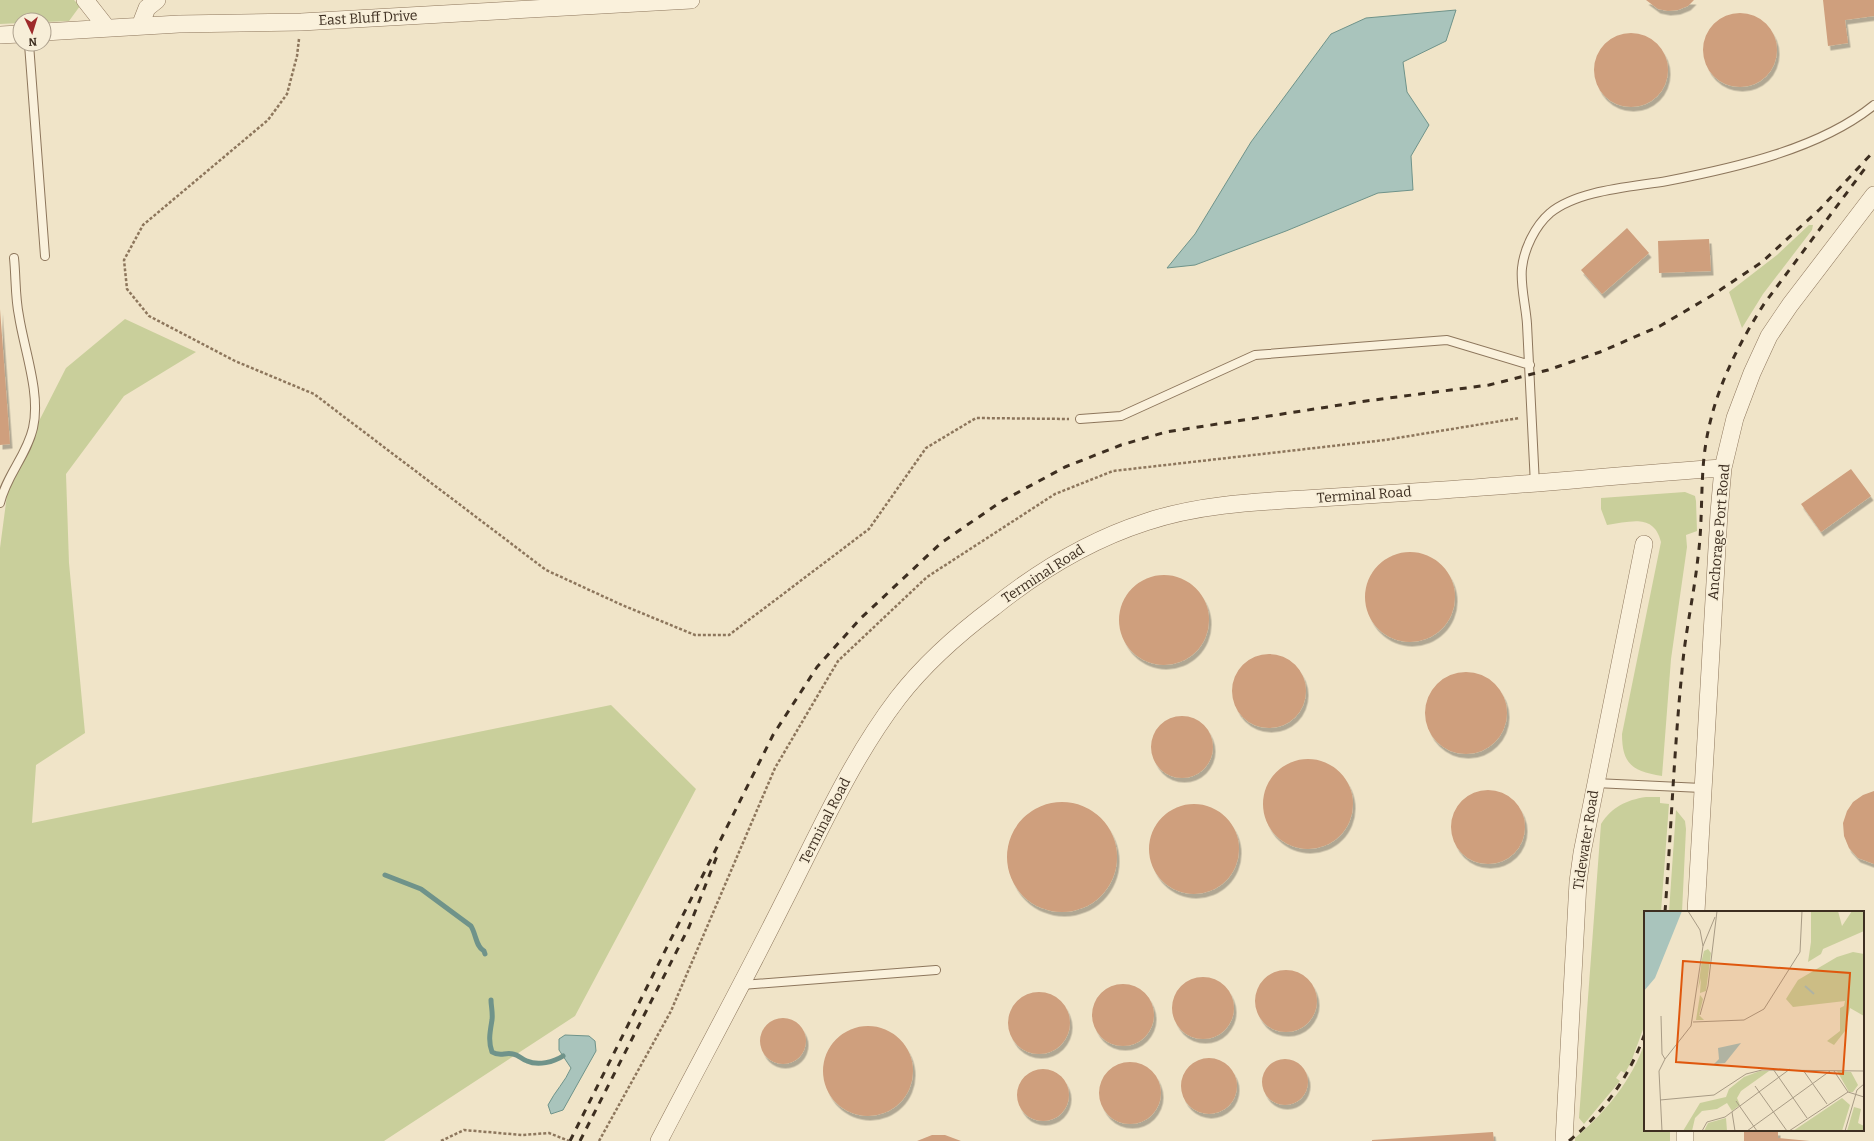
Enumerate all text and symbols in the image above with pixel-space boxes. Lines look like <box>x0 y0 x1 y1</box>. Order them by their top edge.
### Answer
street label: East Bluff Drive <box>318 7 418 29</box>
north arrow <box>12 12 52 52</box>
text: N <box>27 35 37 48</box>
street label: Anchorage Port Road <box>1705 463 1733 601</box>
street label: Terminal Road <box>1316 483 1412 507</box>
street label: Terminal Road <box>999 541 1087 607</box>
street label: Terminal Road <box>796 775 854 867</box>
street label: Tidewater Road <box>1570 789 1602 891</box>
inset map <box>1644 911 1864 1131</box>

